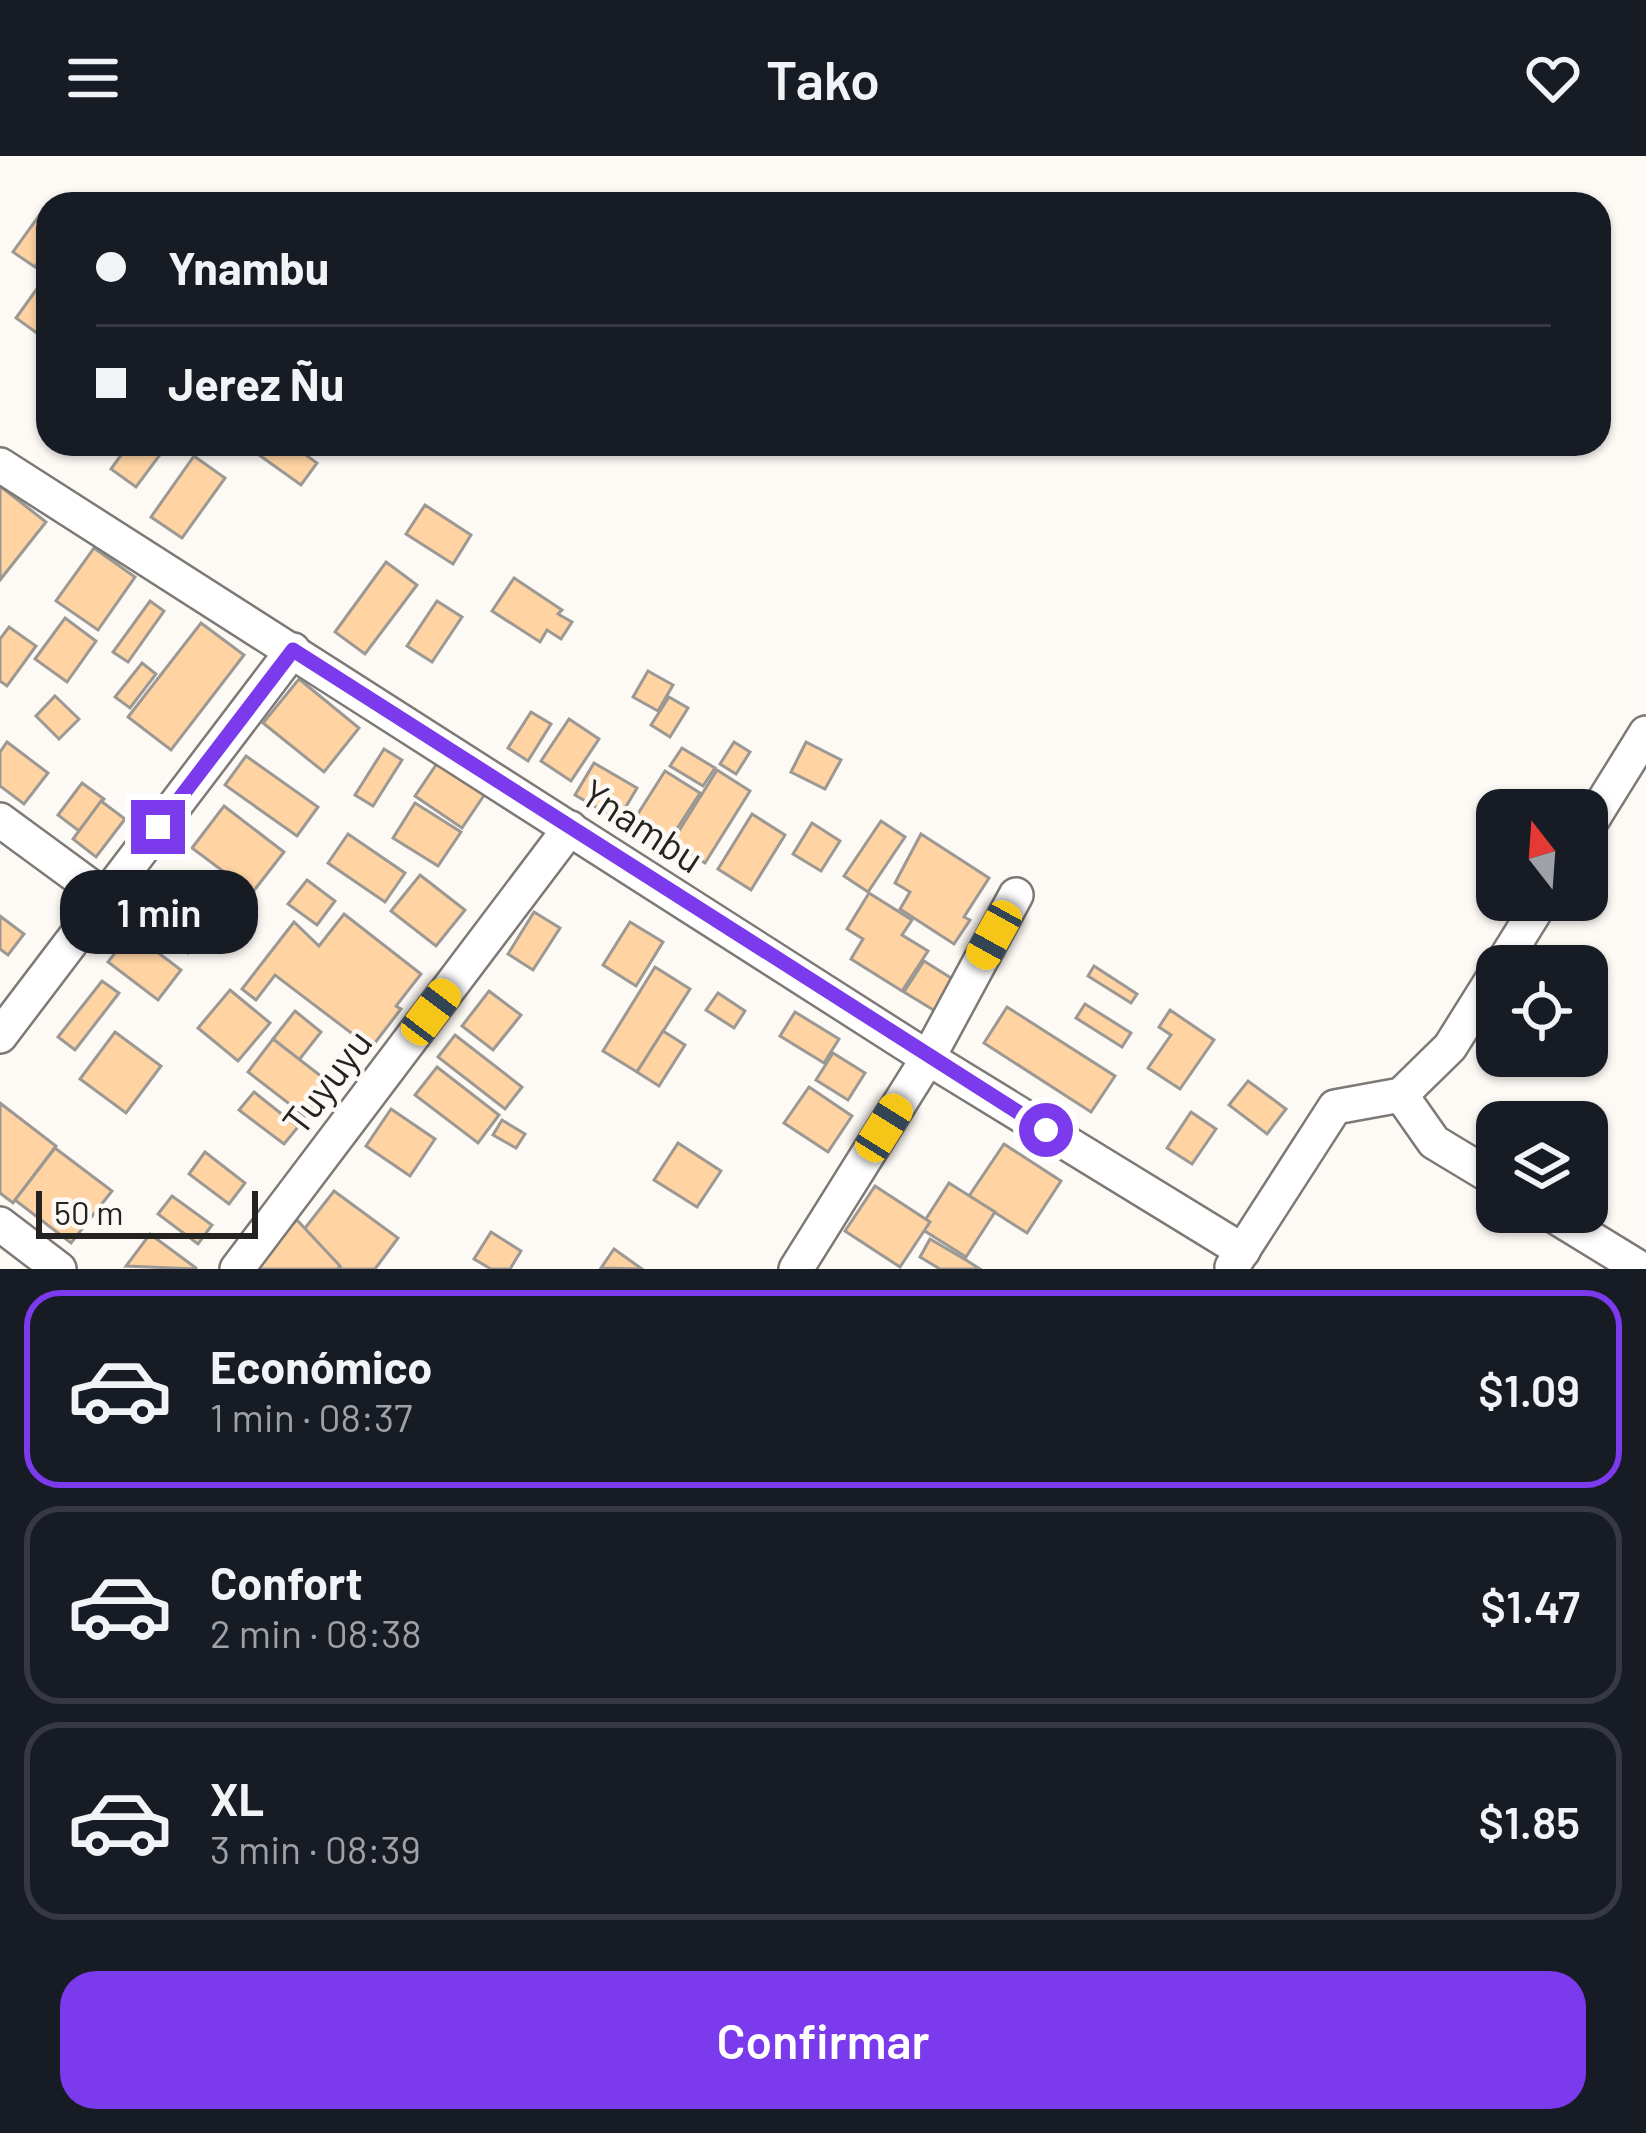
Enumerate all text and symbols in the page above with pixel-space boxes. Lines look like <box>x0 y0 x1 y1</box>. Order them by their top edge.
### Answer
icon: menu <box>60 45 126 111</box>
icon: heart <box>1520 45 1586 111</box>
text: Tako <box>766 46 880 111</box>
text: Ynambu <box>168 240 329 294</box>
text: Jerez Ñu <box>168 356 344 410</box>
street label: Ynambu <box>573 768 713 882</box>
north arrow <box>1476 789 1608 921</box>
map controls <box>1476 789 1608 1233</box>
route end <box>131 800 185 854</box>
callout: 1 min <box>59 869 257 953</box>
text: 1 min <box>116 888 202 935</box>
car <box>961 895 1027 975</box>
button: locate <box>1476 945 1608 1077</box>
car <box>395 972 467 1052</box>
street label: Tuyuyu <box>271 1019 381 1143</box>
car <box>850 1088 918 1168</box>
button: layers <box>1476 1101 1608 1233</box>
route start <box>1019 1103 1073 1157</box>
scale bar <box>36 1185 258 1238</box>
text: 50 m <box>54 1192 124 1232</box>
icon: car <box>66 1335 174 1443</box>
text: Económico <box>210 1339 432 1393</box>
text: $1.09 <box>1478 1362 1580 1416</box>
text: 1 min · 08:37 <box>210 1393 413 1440</box>
icon: car <box>66 1551 174 1659</box>
text: Confort <box>210 1555 363 1609</box>
text: $1.47 <box>1481 1578 1580 1632</box>
text: 2 min · 08:38 <box>210 1609 422 1656</box>
icon: car <box>66 1767 174 1875</box>
text: XL <box>210 1771 264 1825</box>
text: $1.85 <box>1478 1794 1580 1848</box>
text: 3 min · 08:39 <box>210 1825 421 1872</box>
button: Confirmar <box>60 1971 1586 2109</box>

